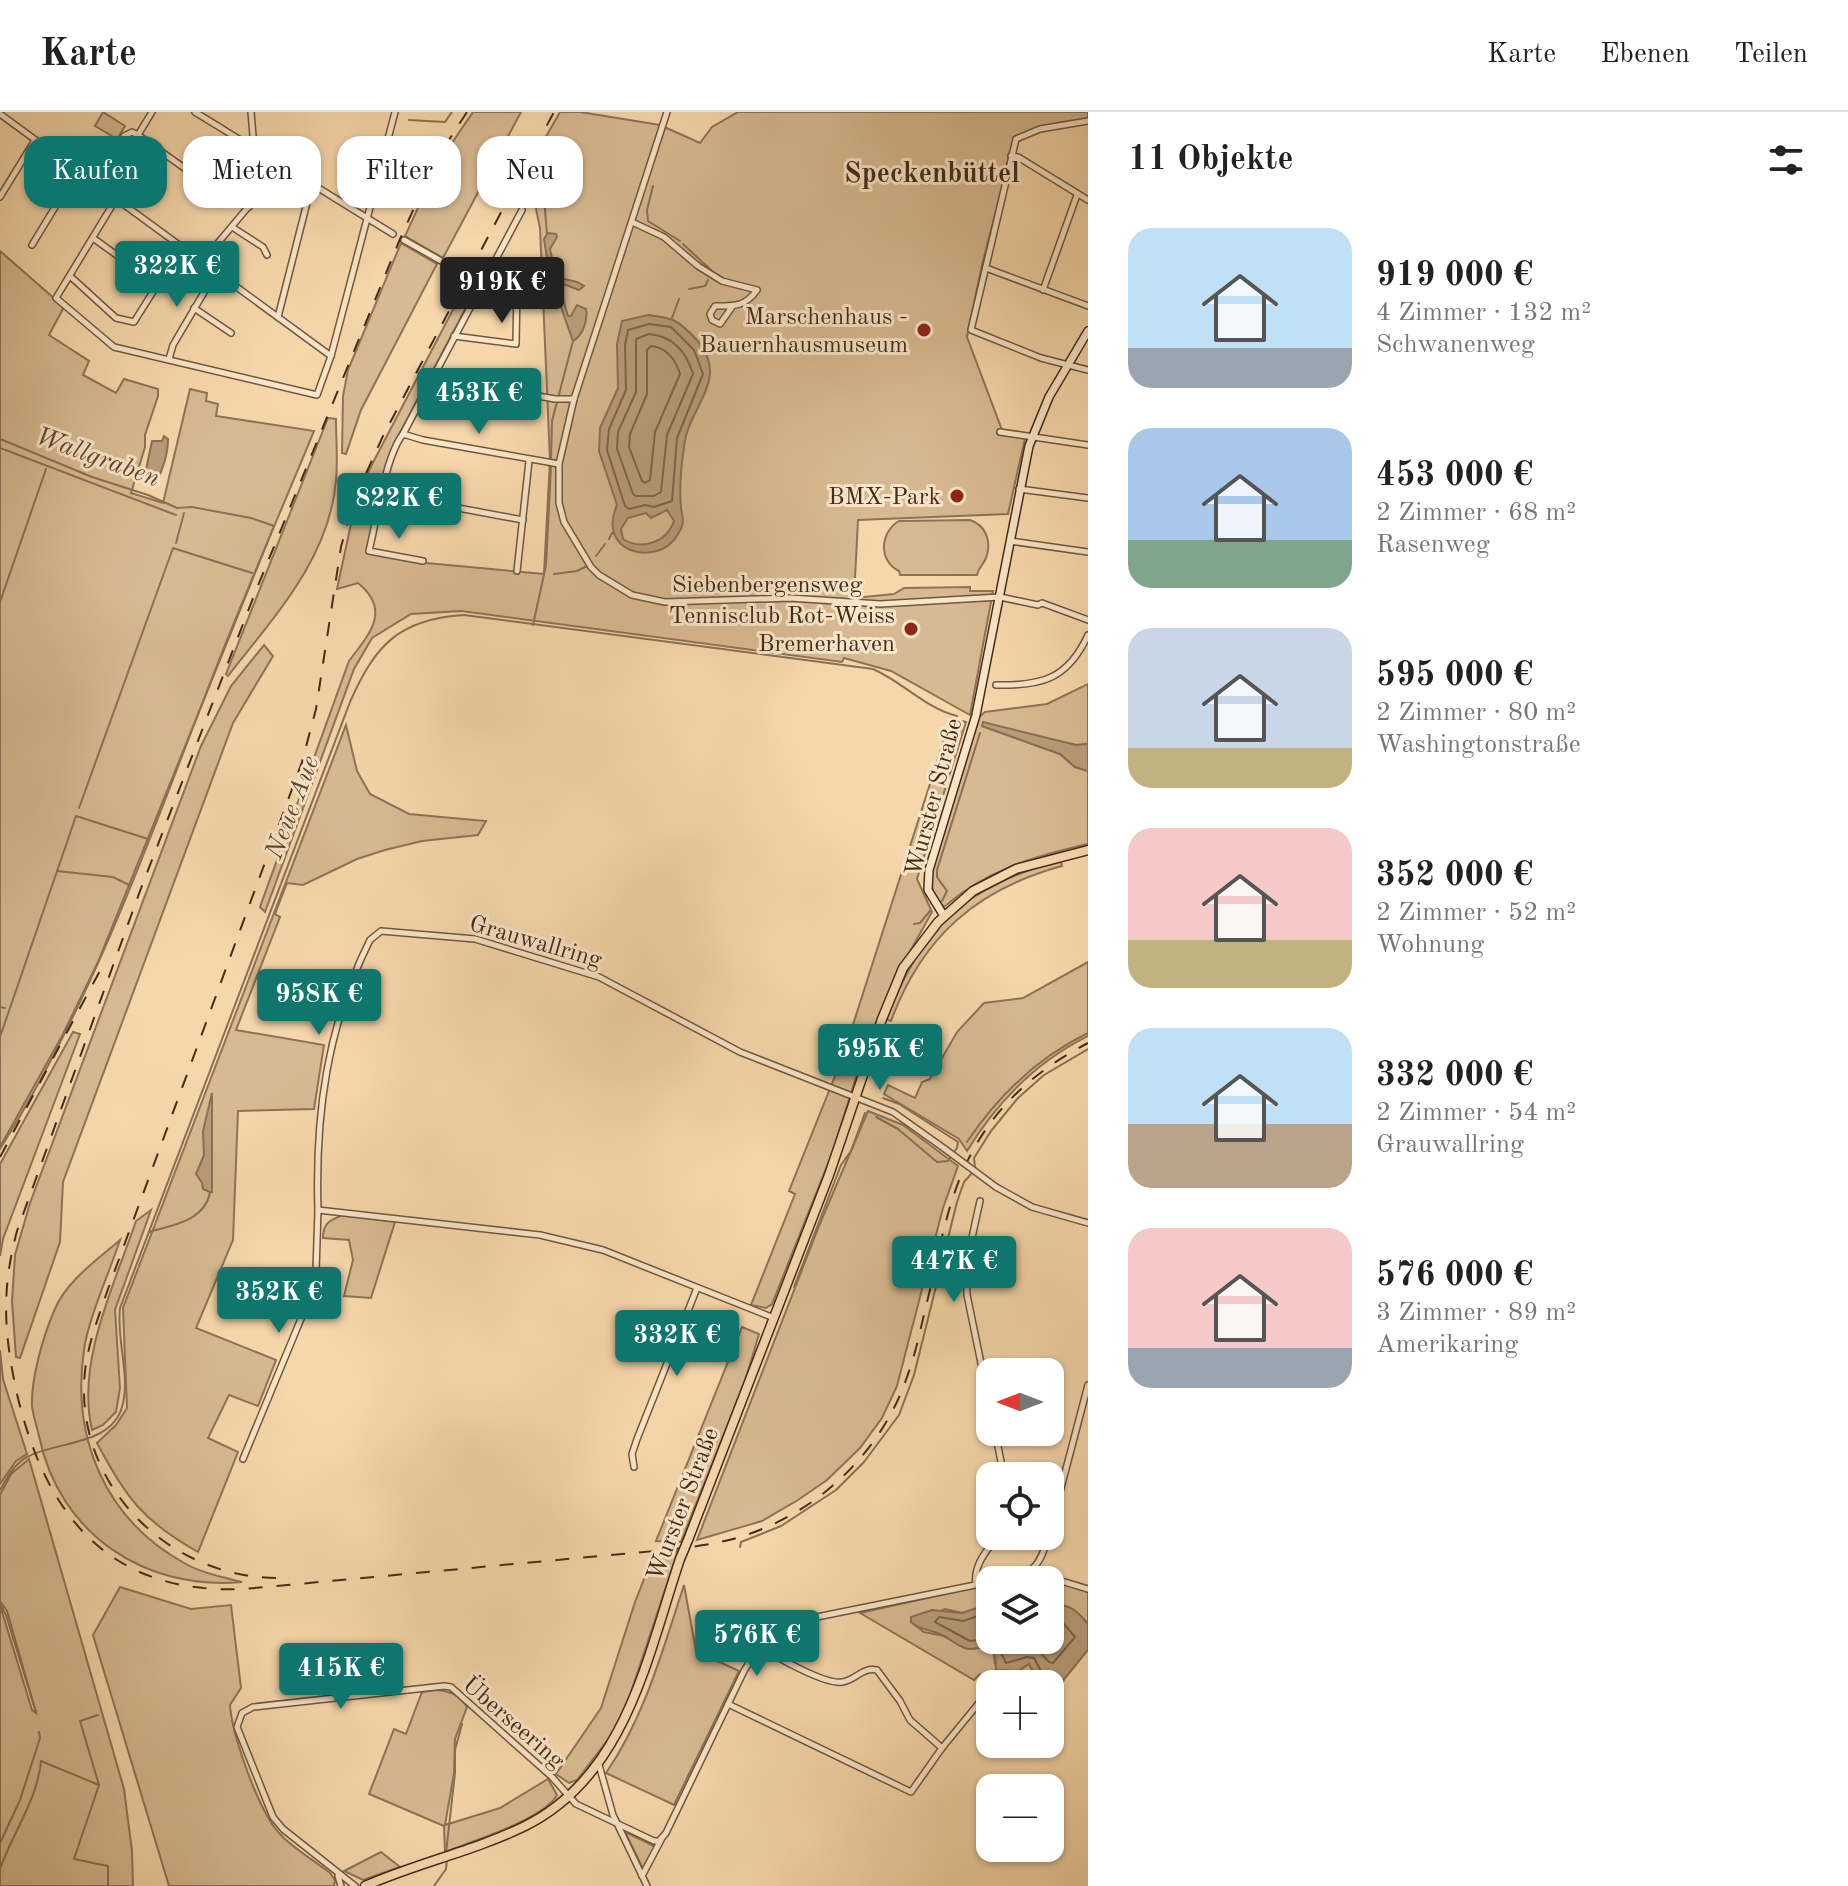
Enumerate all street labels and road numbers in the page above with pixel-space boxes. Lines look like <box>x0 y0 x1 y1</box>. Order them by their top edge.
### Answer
street label: Siebenbergensweg <box>672 574 862 598</box>
street label: Wurster Straße <box>902 716 968 879</box>
street label: Grauwallring <box>466 913 604 973</box>
street label: Wurster Straße <box>644 1425 724 1585</box>
street label: Überseering <box>457 1670 571 1774</box>

